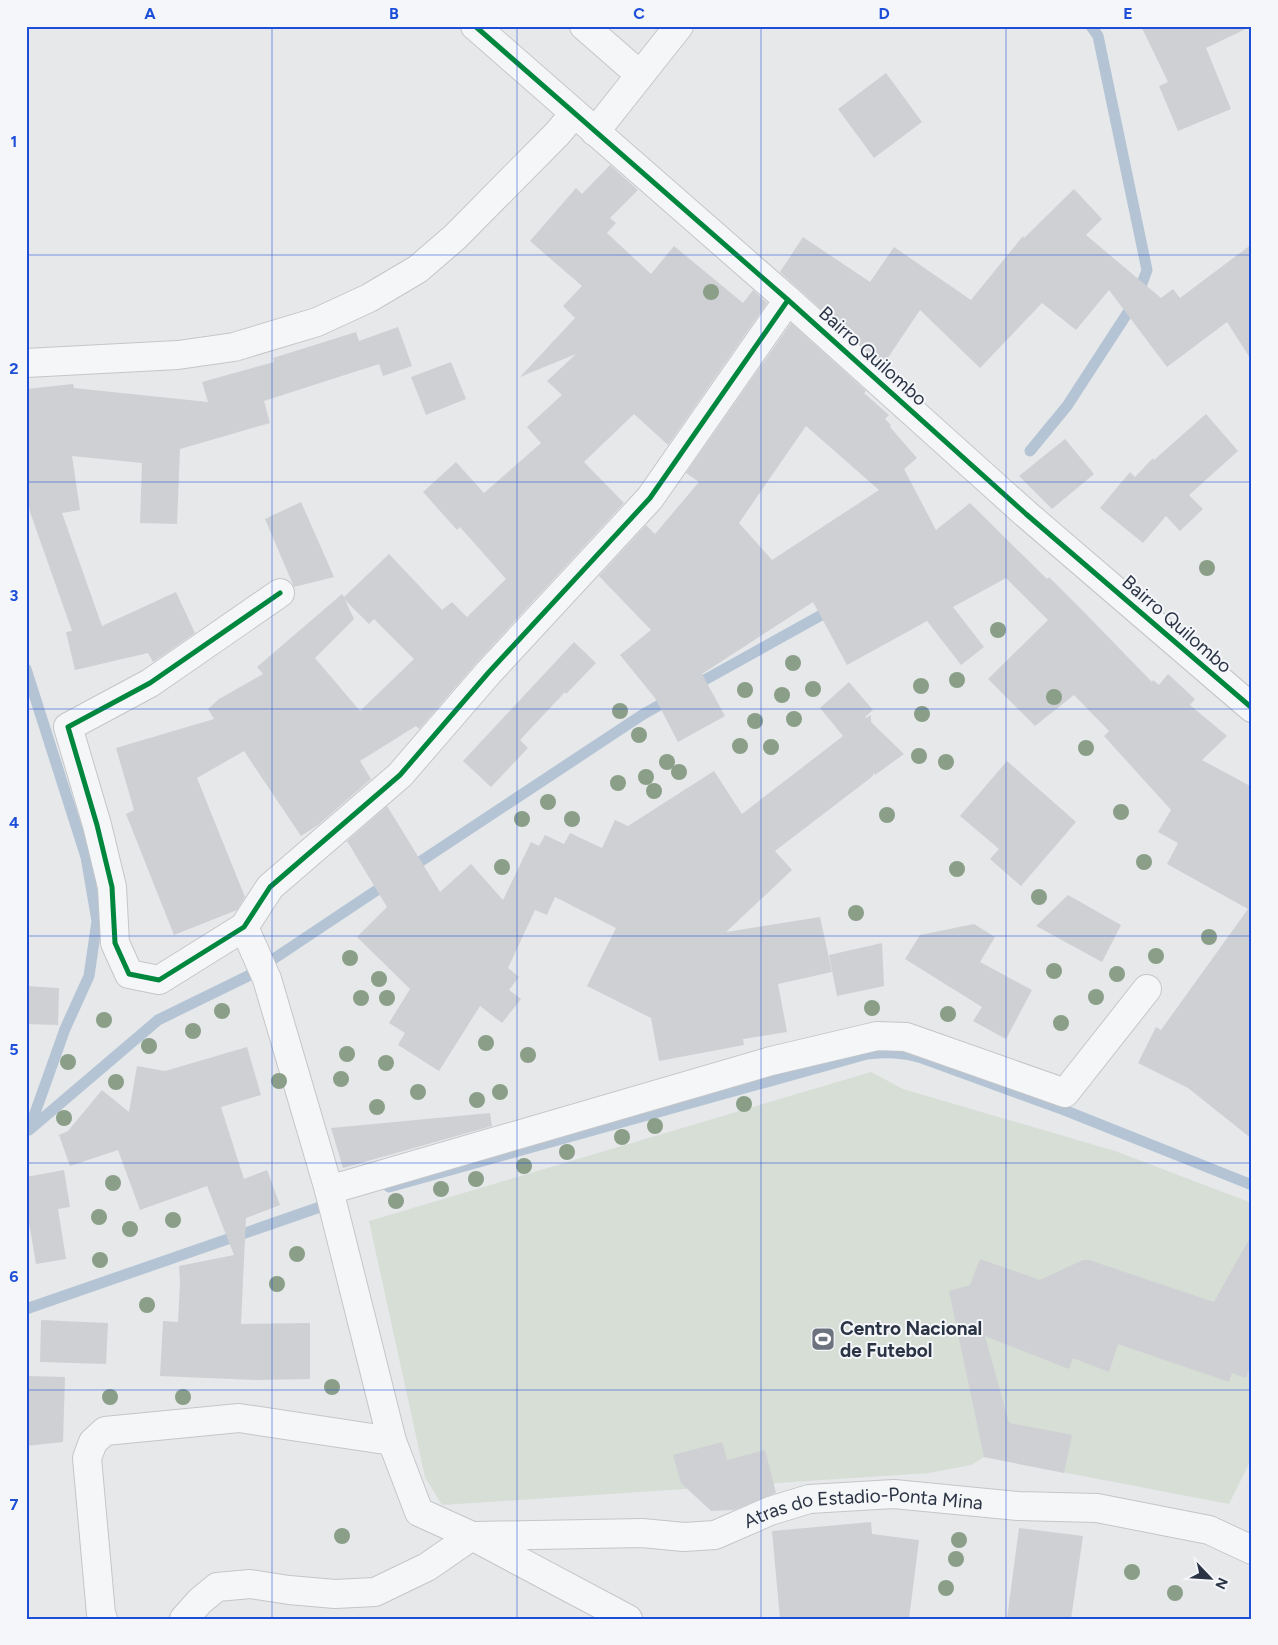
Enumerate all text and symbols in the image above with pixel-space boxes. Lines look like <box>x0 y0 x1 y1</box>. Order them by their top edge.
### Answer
text: A <box>144 4 156 23</box>
text: B <box>389 4 399 23</box>
text: C <box>633 4 645 23</box>
text: D <box>878 4 890 23</box>
text: E <box>1123 4 1133 23</box>
text: 1 <box>11 132 17 151</box>
street label: Bairro Quilombo <box>814 301 932 411</box>
text: 2 <box>9 359 19 378</box>
street label: Bairro Quilombo <box>1118 570 1236 678</box>
text: 3 <box>10 586 19 605</box>
text: 4 <box>9 813 19 832</box>
text: 5 <box>9 1040 19 1059</box>
text: 6 <box>9 1267 19 1286</box>
place label: Centro Nacional de Futebol <box>840 1317 982 1362</box>
sports icon: Centro Nacional de Futebol <box>810 1326 836 1352</box>
street label: Atras do Estadio-Ponta Mina <box>740 1482 984 1533</box>
text: 7 <box>10 1495 19 1514</box>
north arrow <box>1186 1552 1236 1602</box>
text: N <box>1211 1575 1231 1592</box>

